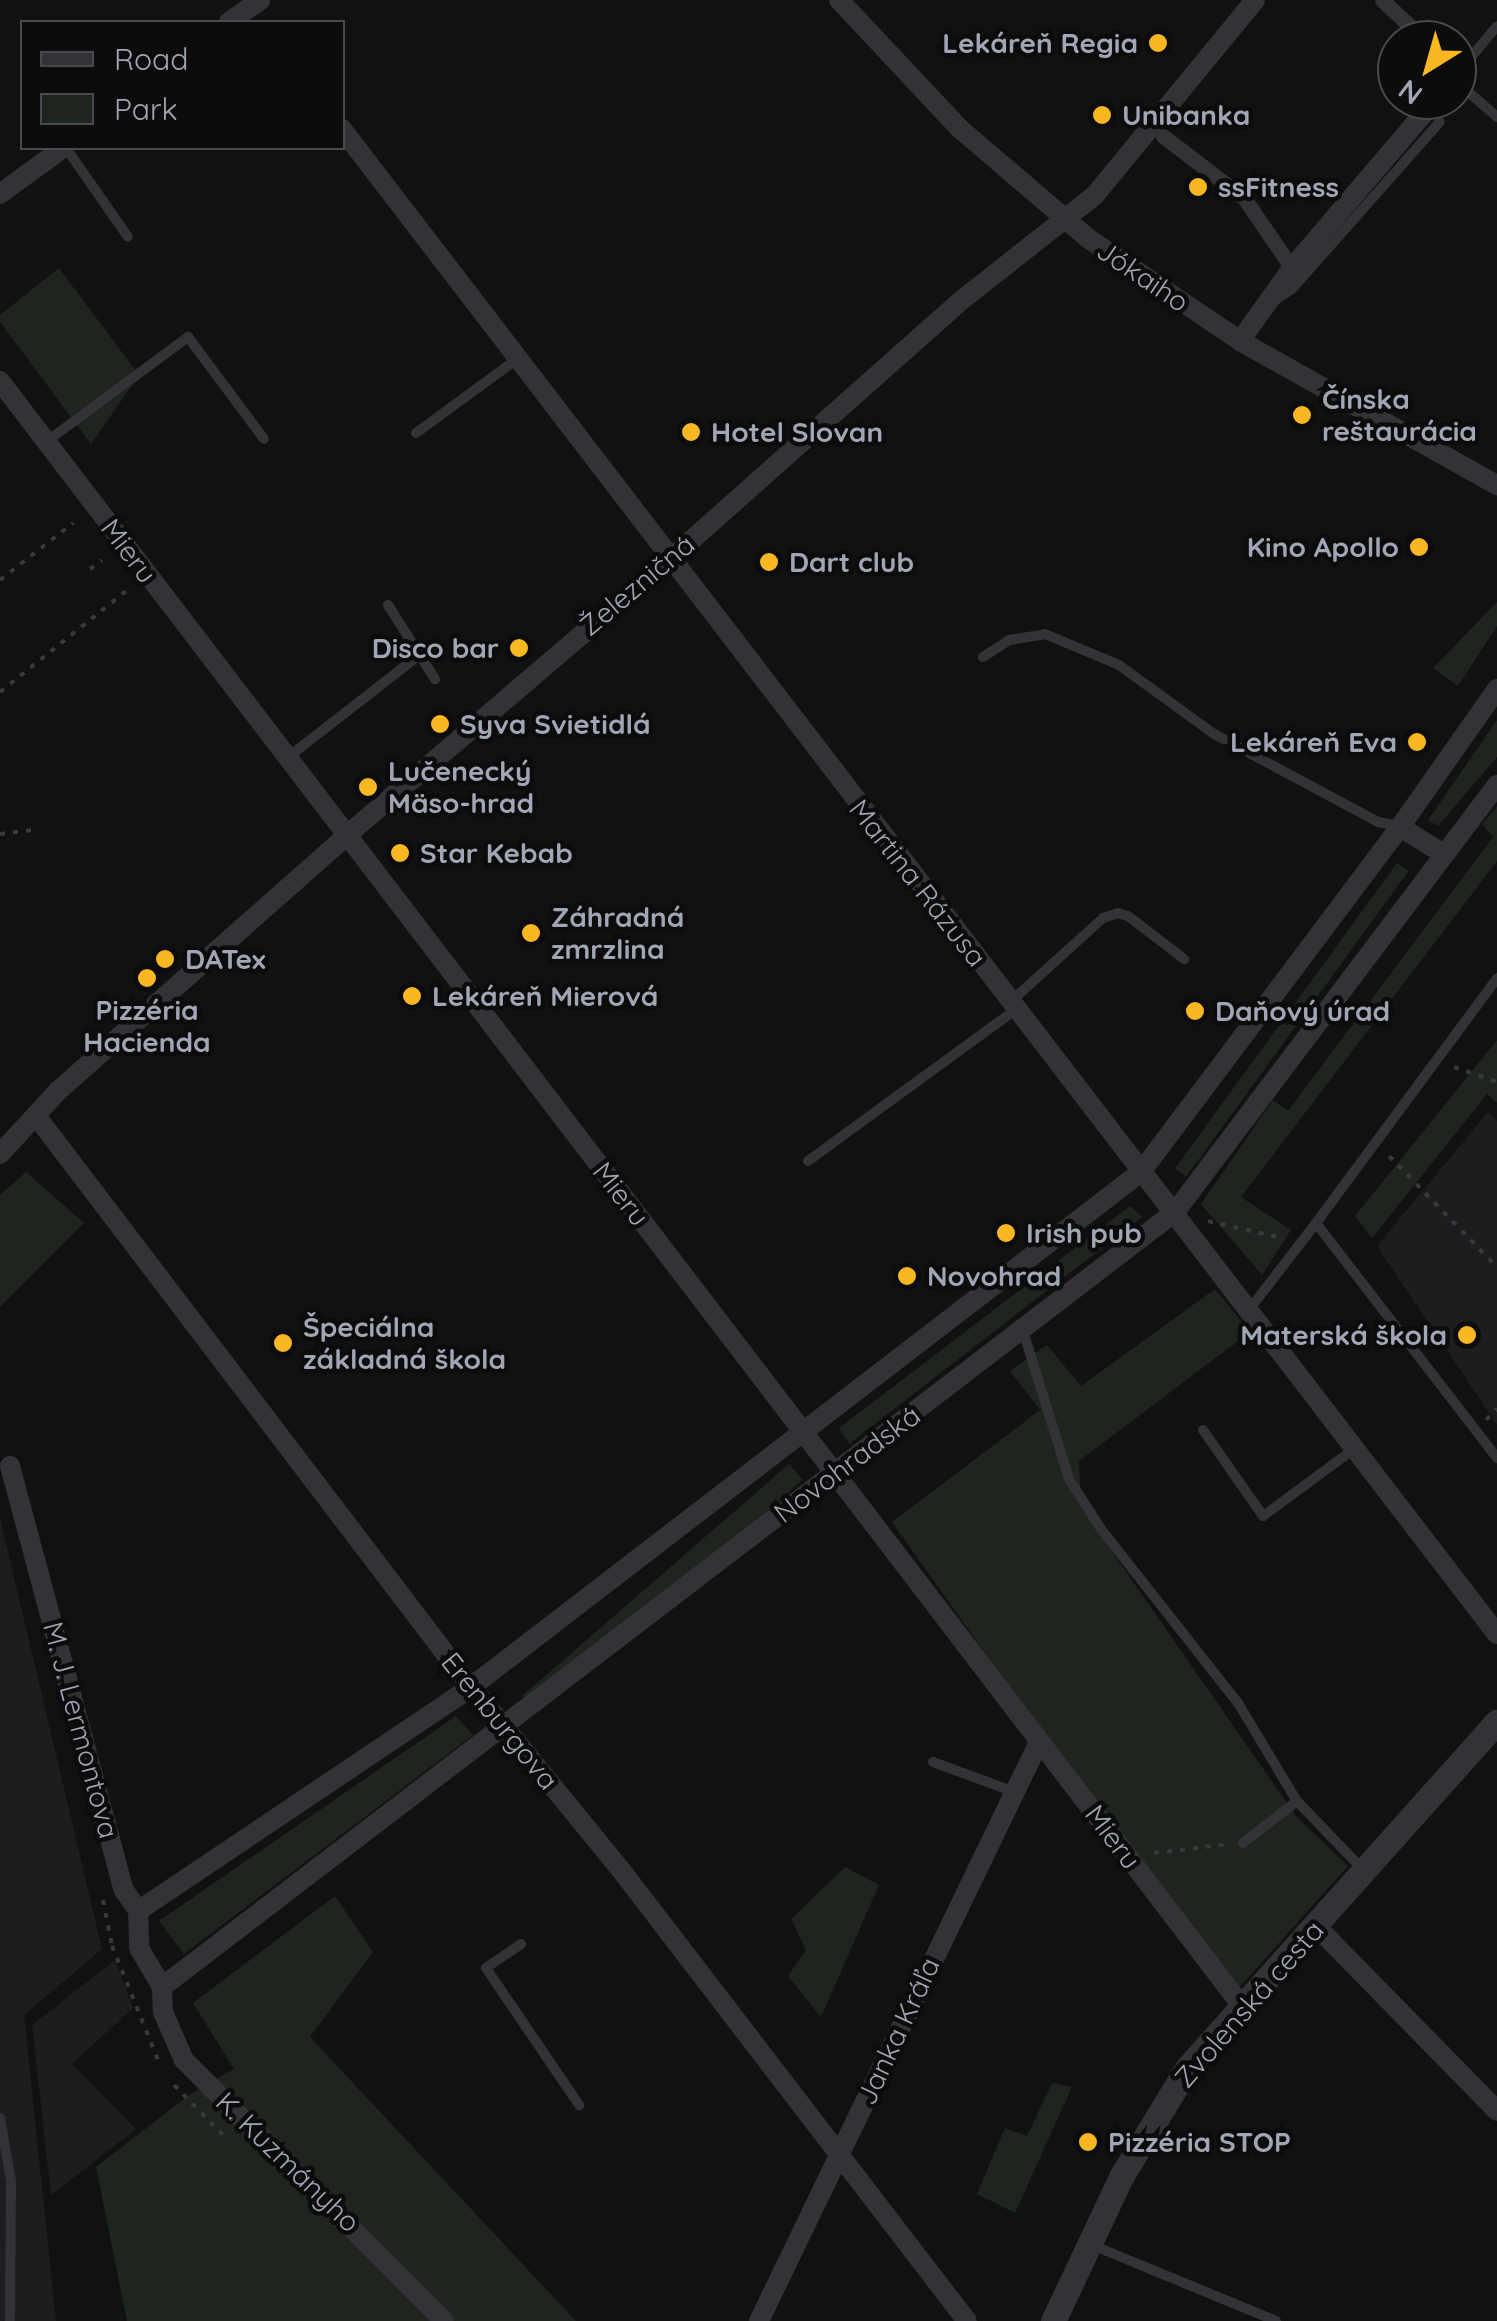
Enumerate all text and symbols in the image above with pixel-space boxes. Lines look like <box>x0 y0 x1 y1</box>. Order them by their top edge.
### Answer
legend <box>20 20 345 150</box>
north arrow <box>1377 20 1477 120</box>
place label: Lekáreň Regia <box>942 26 1138 60</box>
marker: Lekáreň Regia <box>1147 32 1169 54</box>
text: Road <box>114 40 188 78</box>
text: N <box>1391 73 1429 113</box>
text: Park <box>114 90 178 128</box>
place label: Unibanka <box>1122 98 1250 132</box>
marker: Unibanka <box>1091 104 1113 126</box>
place label: ssFitness <box>1218 170 1339 204</box>
marker: ssFitness <box>1187 176 1209 198</box>
street label: Jókaiho <box>1091 233 1195 319</box>
place label: Čínska reštaurácia <box>1322 382 1477 448</box>
marker: Čínska reštaurácia <box>1291 404 1313 426</box>
place label: Hotel Slovan <box>711 415 883 449</box>
marker: Hotel Slovan <box>680 421 702 443</box>
street label: Mieru <box>94 512 164 590</box>
street label: Železničná <box>573 527 701 643</box>
place label: Kino Apollo <box>1247 530 1399 564</box>
marker: Kino Apollo <box>1408 536 1430 558</box>
place label: Dart club <box>789 545 914 579</box>
marker: Dart club <box>758 551 780 573</box>
place label: Disco bar <box>372 631 499 665</box>
marker: Disco bar <box>508 637 530 659</box>
place label: Syva Svietidlá <box>460 707 651 741</box>
marker: Syva Svietidlá <box>429 713 451 735</box>
place label: Lekáreň Eva <box>1230 725 1397 759</box>
marker: Lekáreň Eva <box>1406 731 1428 753</box>
place label: Lučenecký Mäso-hrad <box>388 754 534 820</box>
marker: Lučenecký Mäso-hrad <box>357 776 379 798</box>
street label: Martina Rázusa <box>842 793 994 973</box>
place label: Star Kebab <box>420 836 573 870</box>
marker: Star Kebab <box>389 842 411 864</box>
place label: Záhradná zmrzlina <box>551 900 684 966</box>
marker: Záhradná zmrzlina <box>520 922 542 944</box>
place label: DATex <box>185 942 266 976</box>
marker: DATex <box>154 948 176 970</box>
marker: Pizzéria Hacienda <box>136 967 158 989</box>
place label: Lekáreň Mierová <box>432 979 658 1013</box>
marker: Lekáreň Mierová <box>401 985 423 1007</box>
place label: Pizzéria Hacienda <box>83 993 211 1059</box>
place label: Daňový úrad <box>1215 994 1390 1028</box>
marker: Daňový úrad <box>1184 1000 1206 1022</box>
street label: Mieru <box>586 1155 656 1233</box>
place label: Irish pub <box>1026 1216 1142 1250</box>
marker: Irish pub <box>995 1222 1017 1244</box>
place label: Novohrad <box>927 1259 1061 1293</box>
marker: Novohrad <box>896 1265 918 1287</box>
place label: Špeciálna základná škola <box>303 1310 506 1376</box>
place label: Materská škola <box>1240 1318 1447 1352</box>
marker: Materská škola <box>1456 1324 1478 1346</box>
marker: Špeciálna základná škola <box>272 1332 294 1354</box>
street label: Novohradská <box>767 1398 927 1530</box>
street label: M. J. Lermontova <box>36 1618 126 1842</box>
street label: Erenburgova <box>434 1646 566 1796</box>
street label: Mieru <box>1078 1798 1148 1876</box>
street label: Zvolenská cesta <box>1167 1914 1331 2094</box>
street label: Janka Kráľa <box>849 1952 947 2110</box>
street label: K. Kuzmányho <box>209 2085 367 2239</box>
place label: Pizzéria STOP <box>1108 2125 1291 2159</box>
marker: Pizzéria STOP <box>1077 2131 1099 2153</box>

